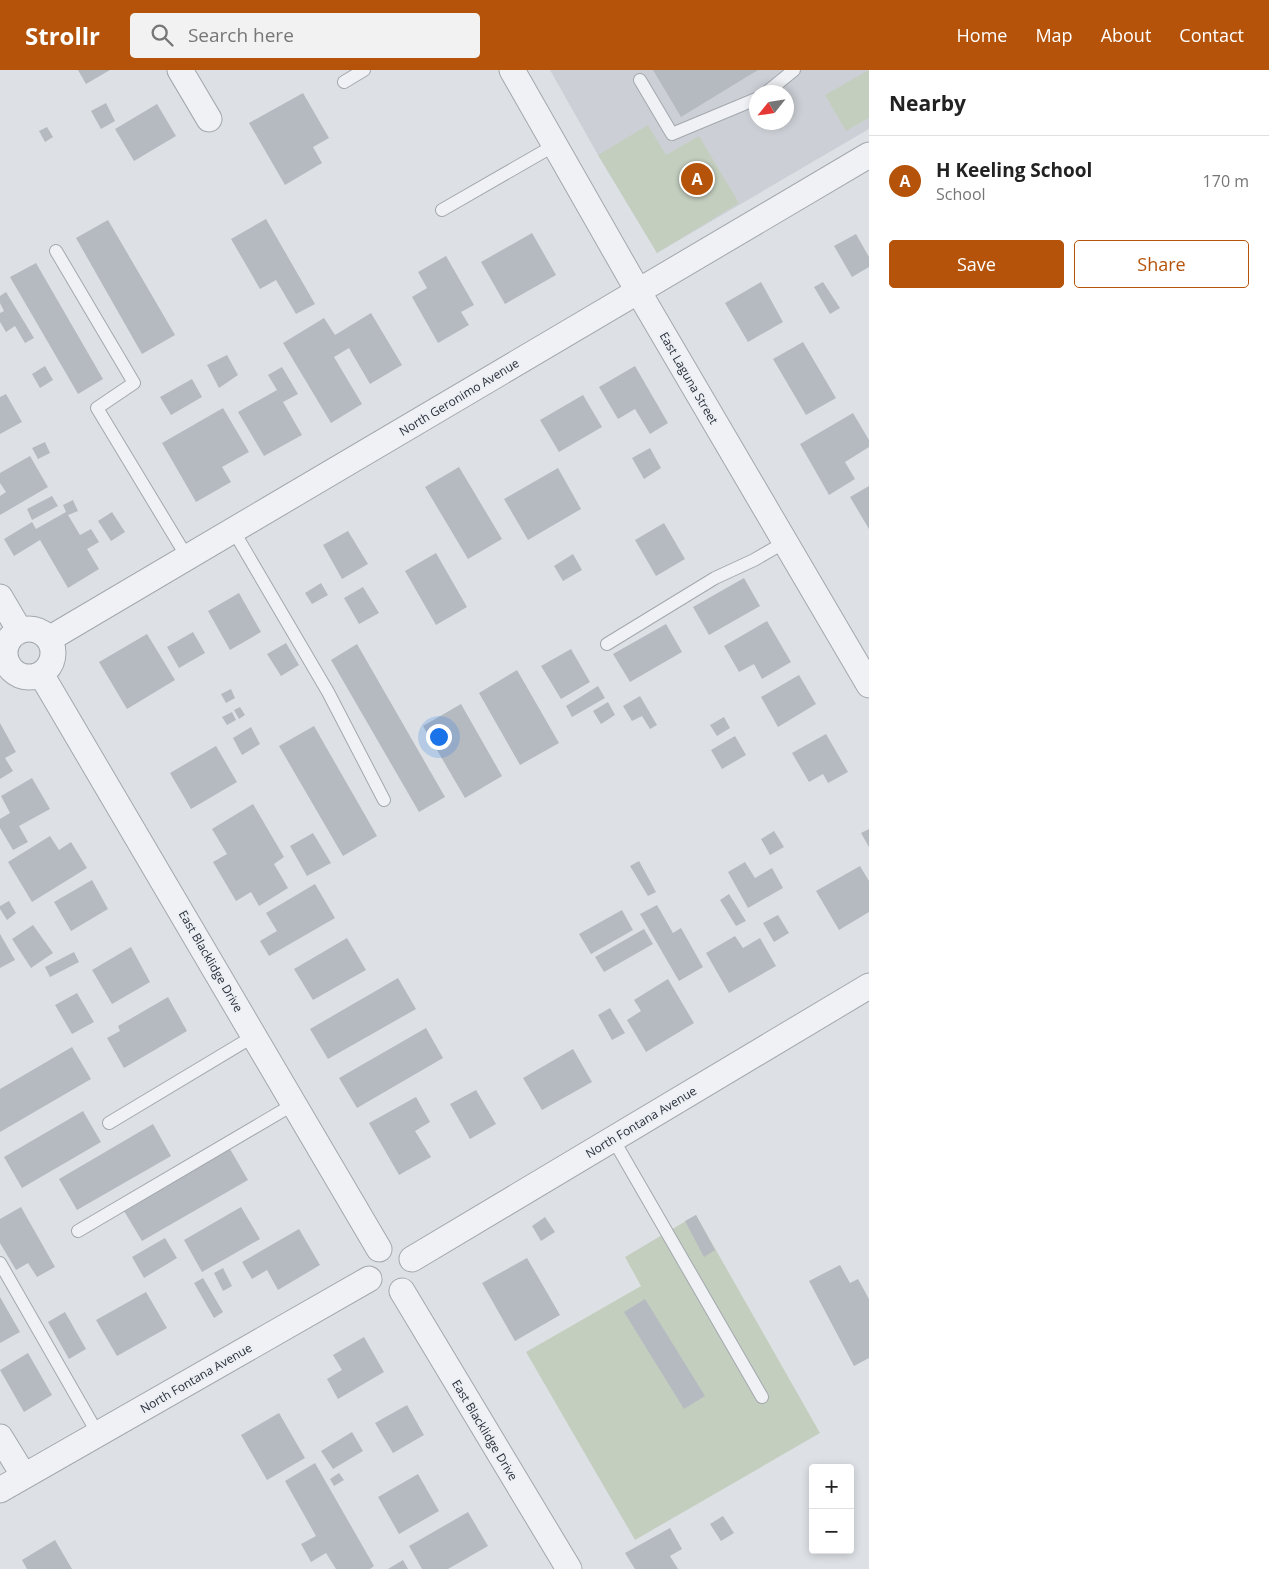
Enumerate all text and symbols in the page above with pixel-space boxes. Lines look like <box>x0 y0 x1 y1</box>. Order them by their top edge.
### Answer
search box <box>130 13 480 58</box>
text: Strollr <box>25 19 100 52</box>
icon: search <box>148 21 176 49</box>
text: Search here <box>188 22 294 48</box>
text: Home <box>957 23 1007 47</box>
text: Map <box>1035 23 1073 47</box>
text: About <box>1101 23 1151 47</box>
text: Contact <box>1179 23 1244 47</box>
north arrow <box>749 85 794 130</box>
text: Nearby <box>889 89 966 117</box>
text: H Keeling School <box>936 157 1092 183</box>
pin: A <box>681 160 713 198</box>
text: A <box>899 170 911 192</box>
text: 170 m <box>1203 170 1249 192</box>
text: School <box>936 183 986 205</box>
button: Save <box>889 240 1064 288</box>
button: Share <box>1074 240 1249 288</box>
street label: East Laguna Street <box>656 329 722 427</box>
street label: North Geronimo Avenue <box>396 354 522 440</box>
your location <box>426 724 452 750</box>
street label: East Blacklidge Drive <box>175 907 247 1015</box>
street label: North Fontana Avenue <box>582 1082 700 1162</box>
street label: North Fontana Avenue <box>137 1339 255 1417</box>
street label: East Blacklidge Drive <box>448 1376 522 1484</box>
map controls <box>809 1464 854 1554</box>
button: + <box>809 1464 854 1509</box>
button: − <box>809 1509 854 1554</box>

